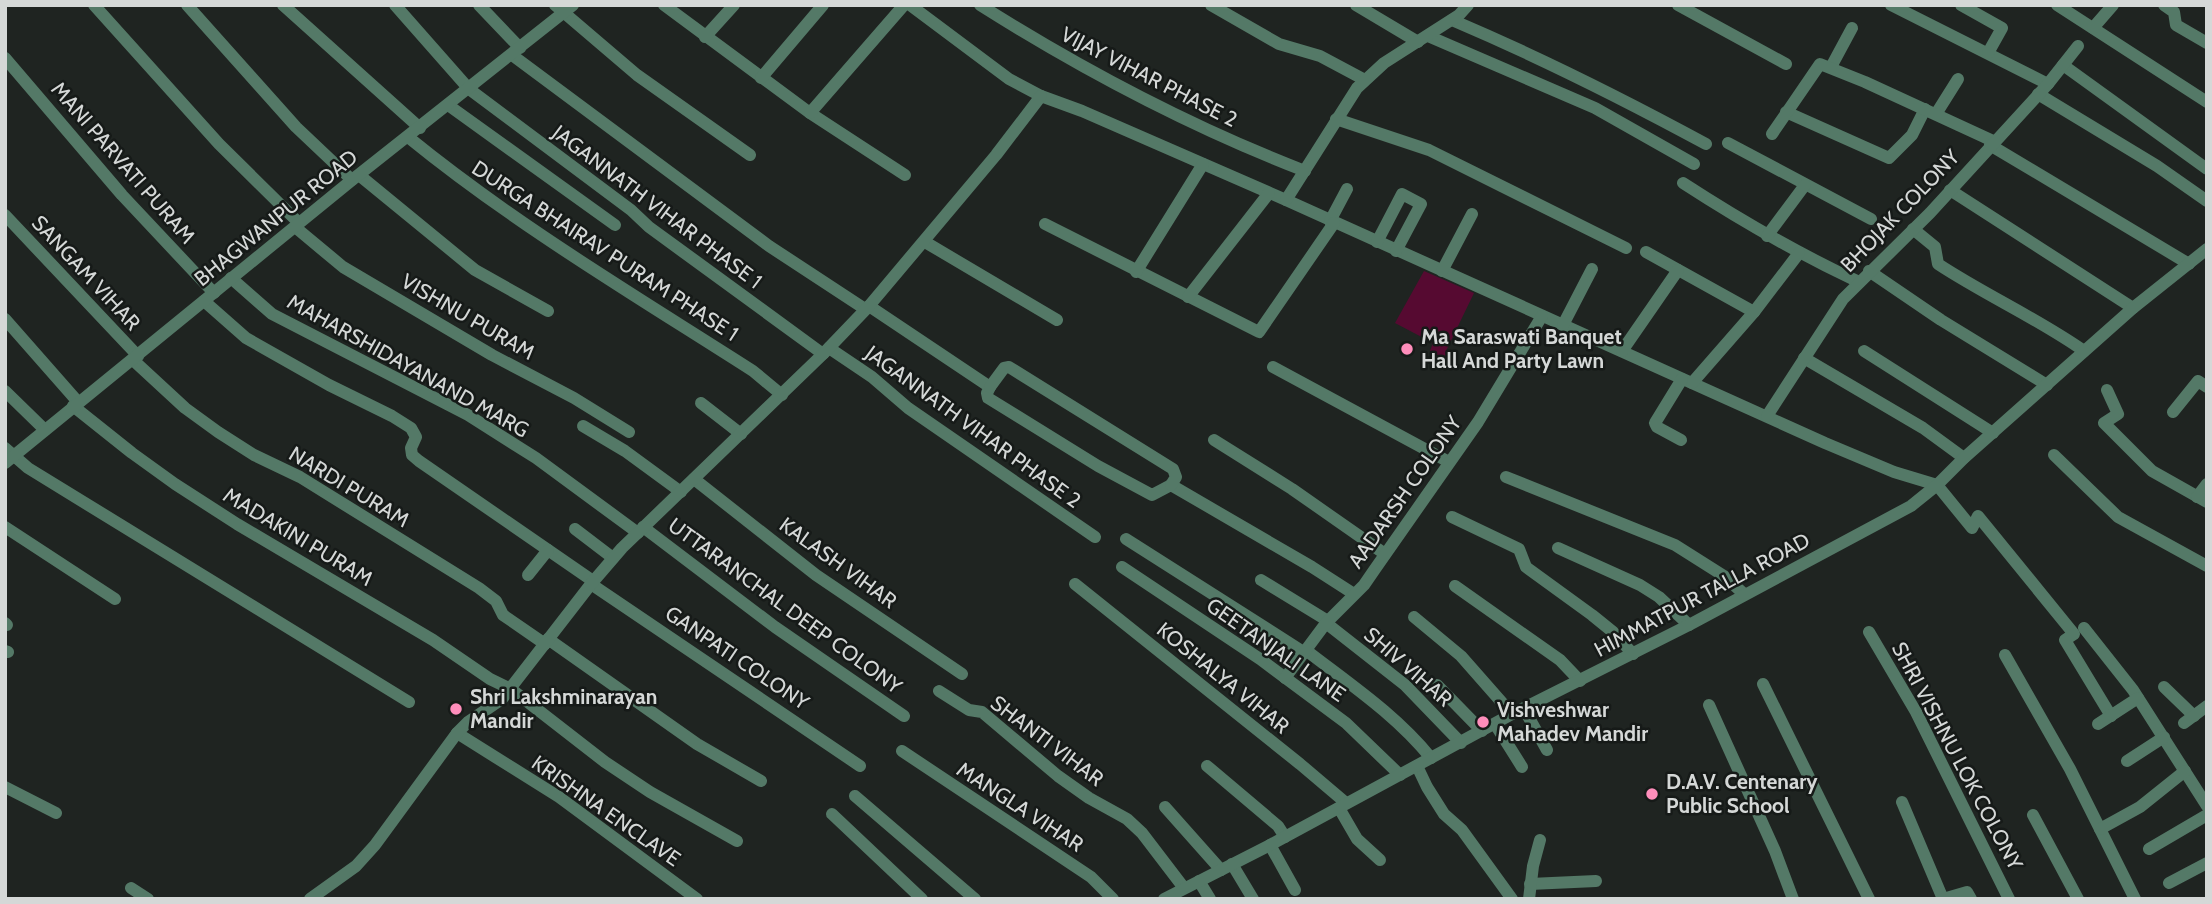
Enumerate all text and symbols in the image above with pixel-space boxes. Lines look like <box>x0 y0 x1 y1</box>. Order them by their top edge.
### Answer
street label: VIJAY VIHAR PHASE 2 <box>1057 21 1242 132</box>
street label: MANI PARVATI PURAM <box>46 77 200 249</box>
street label: JAGANNATH VIHAR PHASE 1 <box>547 119 767 294</box>
street label: BHAGWANPUR ROAD <box>189 144 362 291</box>
street label: BHOJAK COLONY <box>1835 144 1965 277</box>
street label: DURGA BHAIRAV PURAM PHASE 1 <box>467 155 743 346</box>
street label: SANGAM VIHAR <box>27 210 146 335</box>
street label: VISHNU PURAM <box>397 268 539 365</box>
street label: MAHARSHIDAYANAND MARG <box>283 289 533 442</box>
place label: Ma Saraswati Banquet Hall And Party Lawn <box>1421 324 1622 373</box>
street label: JAGANNATH VIHAR PHASE 2 <box>860 340 1086 513</box>
marker: Ma Saraswati Banquet Hall And Party Lawn <box>1399 341 1415 357</box>
street label: AADARSH COLONY <box>1343 410 1467 573</box>
street label: NARDI PURAM <box>285 441 414 532</box>
street label: MADAKINI PURAM <box>219 482 378 591</box>
street label: UTTARANCHAL DEEP COLONY <box>664 512 908 699</box>
street label: KALASH VIHAR <box>775 512 902 614</box>
street label: HIMMATPUR TALLA ROAD <box>1590 527 1814 662</box>
street label: GEETANJALI LANE <box>1202 592 1351 707</box>
street label: GANPATI COLONY <box>661 600 815 715</box>
street label: KOSHALYA VIHAR <box>1152 617 1295 739</box>
street label: SHIV VIHAR <box>1359 622 1458 712</box>
street label: SHRI VISHNU LOK COLONY <box>1887 638 2029 875</box>
place label: Shri Lakshminarayan Mandir <box>470 684 657 733</box>
street label: SHANTI VIHAR <box>986 690 1109 791</box>
place label: Vishveshwar Mahadev Mandir <box>1497 697 1648 746</box>
marker: Shri Lakshminarayan Mandir <box>448 701 464 717</box>
marker: Vishveshwar Mahadev Mandir <box>1475 714 1491 730</box>
street label: KRISHNA ENCLAVE <box>527 750 685 871</box>
street label: MANGLA VIHAR <box>952 756 1088 857</box>
place label: D.A.V. Centenary Public School <box>1666 769 1818 818</box>
marker: D.A.V. Centenary Public School <box>1644 786 1660 802</box>

